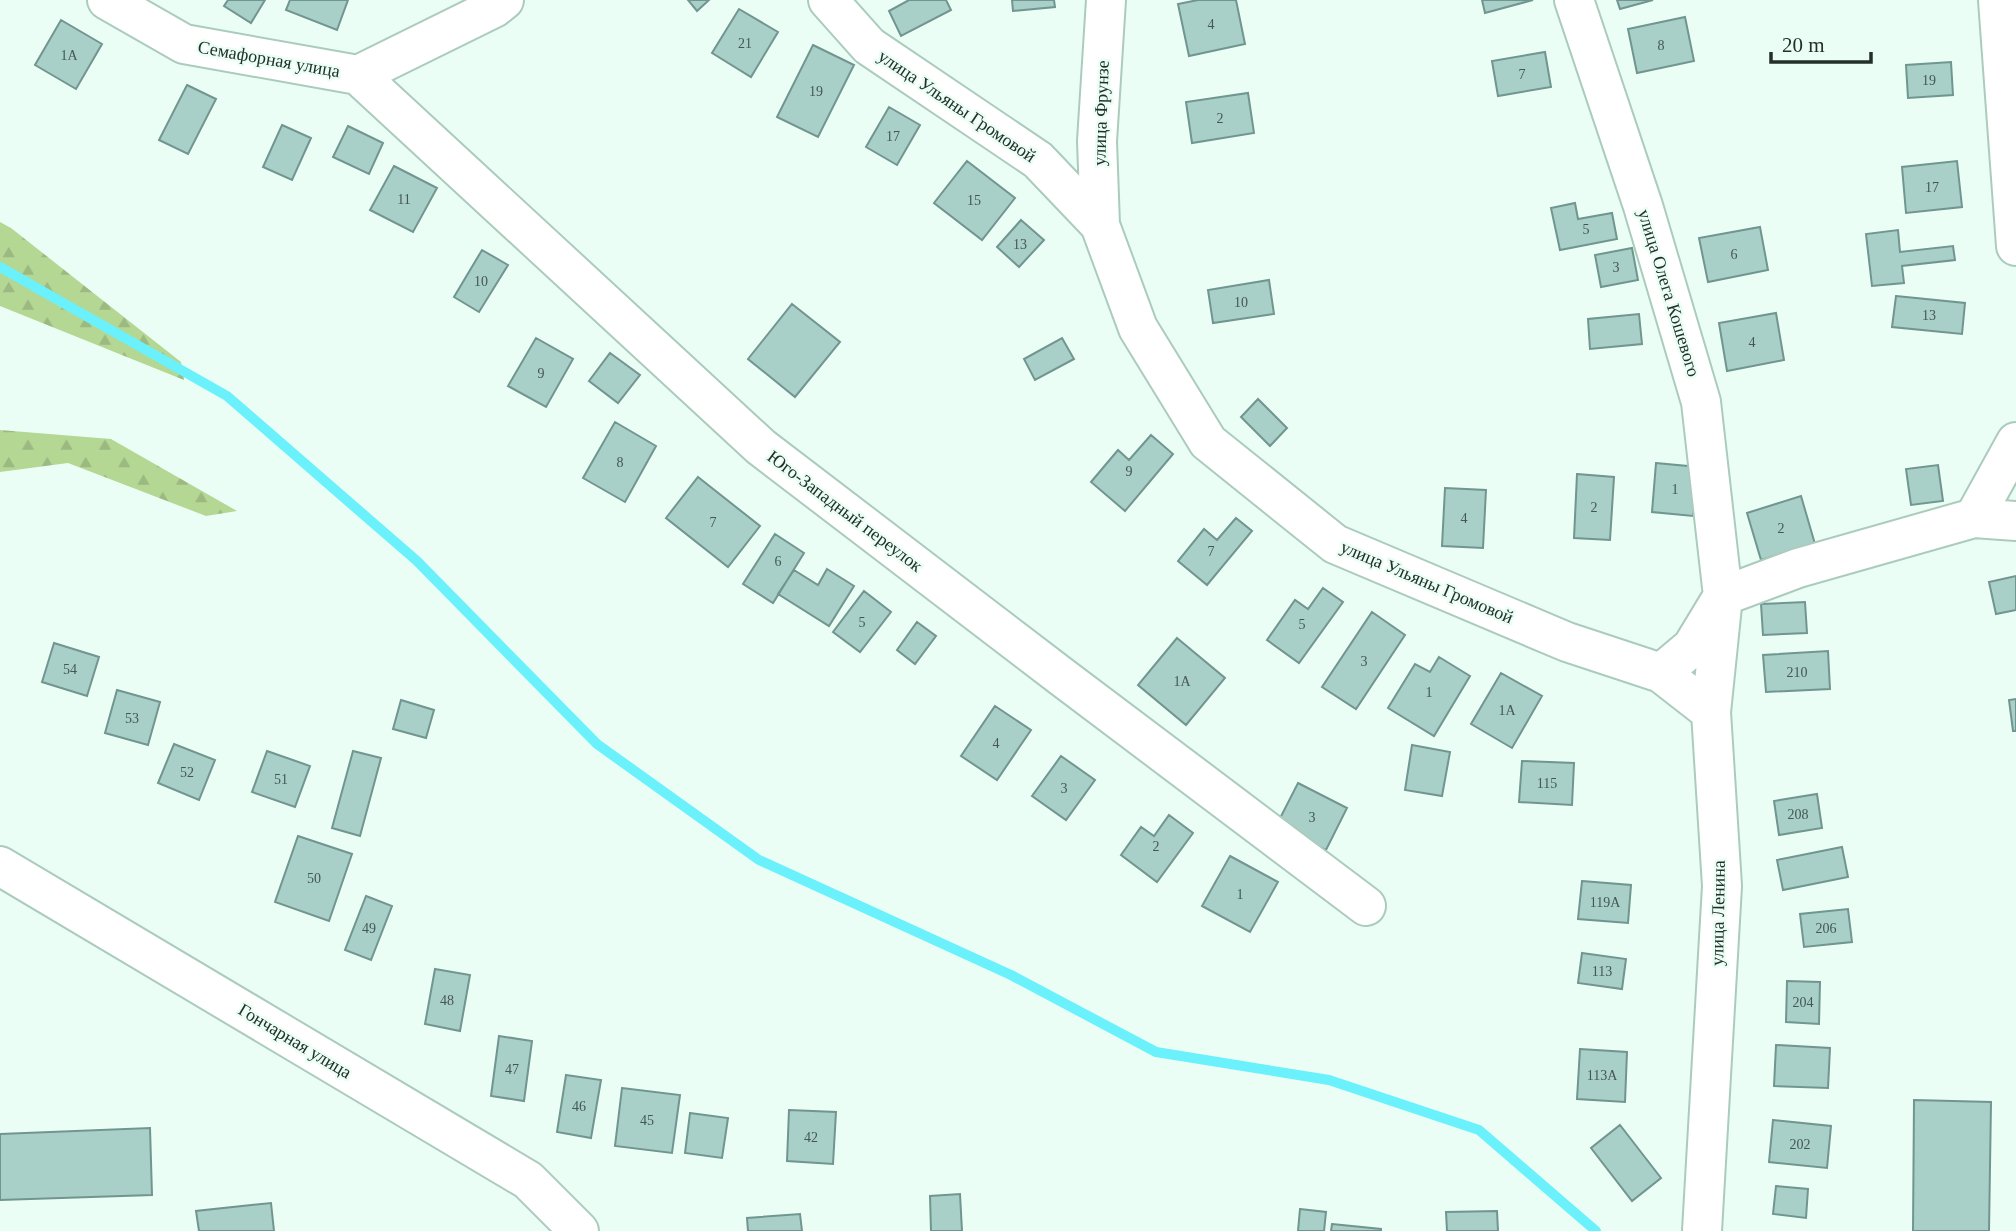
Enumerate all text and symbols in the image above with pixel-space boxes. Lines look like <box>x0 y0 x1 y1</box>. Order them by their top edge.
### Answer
house number: 4 <box>1208 17 1215 32</box>
scale bar <box>1771 21 1871 65</box>
text: 20 m <box>1782 33 1825 57</box>
house number: 21 <box>738 36 752 51</box>
street label: Семафорная улица <box>196 37 342 81</box>
house number: 8 <box>1658 38 1665 53</box>
street label: улица Ульяны Громовой <box>874 46 1040 166</box>
house number: 1А <box>60 48 78 63</box>
street label: улица Фрунзе <box>1089 60 1113 166</box>
house number: 7 <box>1519 67 1526 82</box>
house number: 19 <box>1922 73 1936 88</box>
house number: 19 <box>809 84 823 99</box>
house number: 2 <box>1217 111 1224 126</box>
house number: 17 <box>886 129 900 144</box>
house number: 17 <box>1925 180 1939 195</box>
house number: 11 <box>397 192 411 207</box>
house number: 15 <box>967 193 981 208</box>
street label: улица Олега Кошевого <box>1634 207 1704 379</box>
house number: 5 <box>1583 222 1590 237</box>
house number: 13 <box>1013 237 1027 252</box>
house number: 6 <box>1731 247 1738 262</box>
house number: 3 <box>1613 260 1620 275</box>
house number: 10 <box>474 274 488 289</box>
house number: 10 <box>1234 295 1248 310</box>
house number: 13 <box>1922 308 1936 323</box>
house number: 4 <box>1749 335 1756 350</box>
house number: 9 <box>538 366 545 381</box>
street label: Юго-Западный переулок <box>764 446 927 576</box>
house number: 8 <box>617 455 624 470</box>
house number: 9 <box>1126 464 1133 479</box>
house number: 1 <box>1672 482 1679 497</box>
house number: 2 <box>1591 500 1598 515</box>
house number: 4 <box>1461 511 1468 526</box>
house number: 7 <box>710 515 717 530</box>
house number: 2 <box>1778 521 1785 536</box>
street label: улица Ульяны Громовой <box>1338 537 1517 628</box>
house number: 7 <box>1208 544 1215 559</box>
house number: 6 <box>775 554 782 569</box>
house number: 5 <box>859 615 866 630</box>
house number: 5 <box>1299 617 1306 632</box>
house number: 3 <box>1361 654 1368 669</box>
house number: 54 <box>63 662 77 677</box>
house number: 210 <box>1787 665 1808 680</box>
house number: 1А <box>1173 674 1191 689</box>
house number: 1 <box>1426 685 1433 700</box>
house number: 1А <box>1498 703 1516 718</box>
house number: 53 <box>125 711 139 726</box>
house number: 4 <box>993 736 1000 751</box>
house number: 52 <box>180 765 194 780</box>
house number: 51 <box>274 772 288 787</box>
house number: 115 <box>1537 776 1557 791</box>
house number: 3 <box>1061 781 1068 796</box>
house number: 208 <box>1788 807 1809 822</box>
house number: 3 <box>1309 810 1316 825</box>
house number: 2 <box>1153 839 1160 854</box>
street label: улица Ленина <box>1707 860 1729 966</box>
house number: 50 <box>307 871 321 886</box>
house number: 1 <box>1237 887 1244 902</box>
house number: 119А <box>1590 895 1621 910</box>
house number: 49 <box>362 921 376 936</box>
house number: 206 <box>1816 921 1837 936</box>
house number: 113 <box>1592 964 1612 979</box>
house number: 48 <box>440 993 454 1008</box>
house number: 204 <box>1793 995 1814 1010</box>
street label: Гончарная улица <box>235 999 355 1083</box>
house number: 47 <box>505 1062 519 1077</box>
house number: 113А <box>1587 1068 1618 1083</box>
house number: 46 <box>572 1099 586 1114</box>
house number: 45 <box>640 1113 654 1128</box>
house number: 42 <box>804 1130 818 1145</box>
house number: 202 <box>1790 1137 1811 1152</box>

